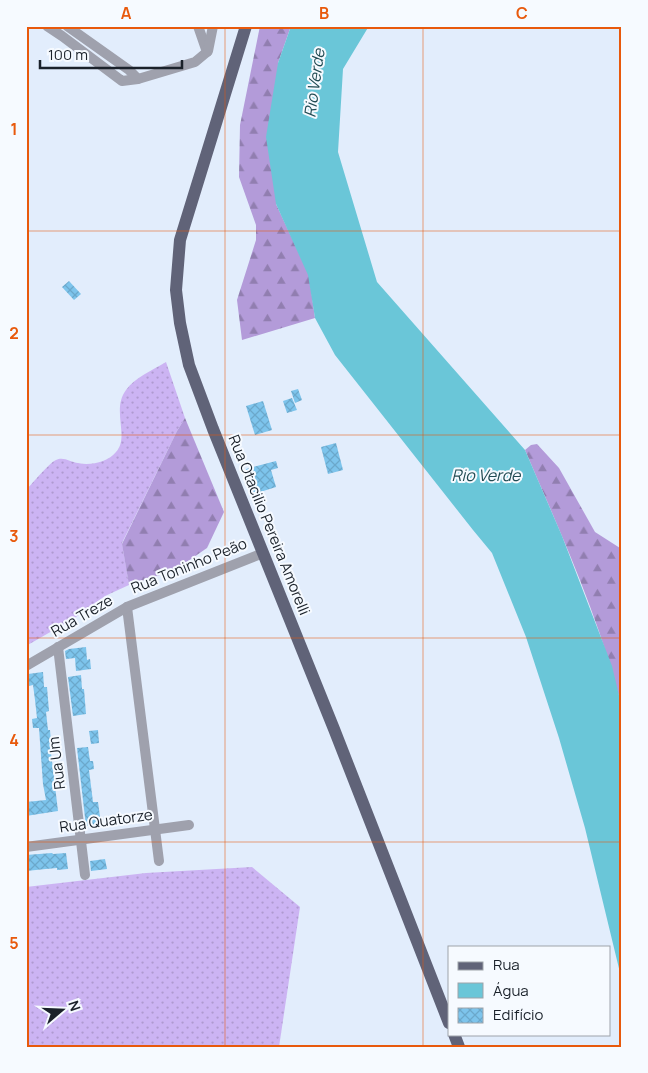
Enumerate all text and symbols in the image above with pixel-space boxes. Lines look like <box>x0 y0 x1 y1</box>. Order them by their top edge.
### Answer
text: A <box>121 2 132 24</box>
text: B <box>319 2 329 24</box>
text: C <box>516 2 528 24</box>
scale bar <box>40 38 182 70</box>
text: 100 m <box>48 44 88 65</box>
water label: Rio Verde <box>298 46 330 119</box>
text: 1 <box>10 118 18 140</box>
text: 2 <box>9 322 19 344</box>
street label: Rua Otacilio Pereira Amorelli <box>224 432 315 618</box>
water label: Rio Verde <box>452 464 522 486</box>
text: 3 <box>9 525 19 547</box>
street label: Rua Toninho Peão <box>128 533 250 598</box>
street label: Rua Treze <box>47 589 117 642</box>
text: 4 <box>9 729 19 751</box>
street label: Rua Um <box>43 736 70 791</box>
street label: Rua Quatorze <box>58 804 154 837</box>
text: 5 <box>9 932 19 954</box>
legend <box>448 946 610 1036</box>
text: Rua <box>493 954 520 975</box>
text: Água <box>493 980 529 1001</box>
north arrow <box>38 986 88 1036</box>
text: N <box>64 998 85 1013</box>
text: Edifício <box>493 1004 544 1025</box>

